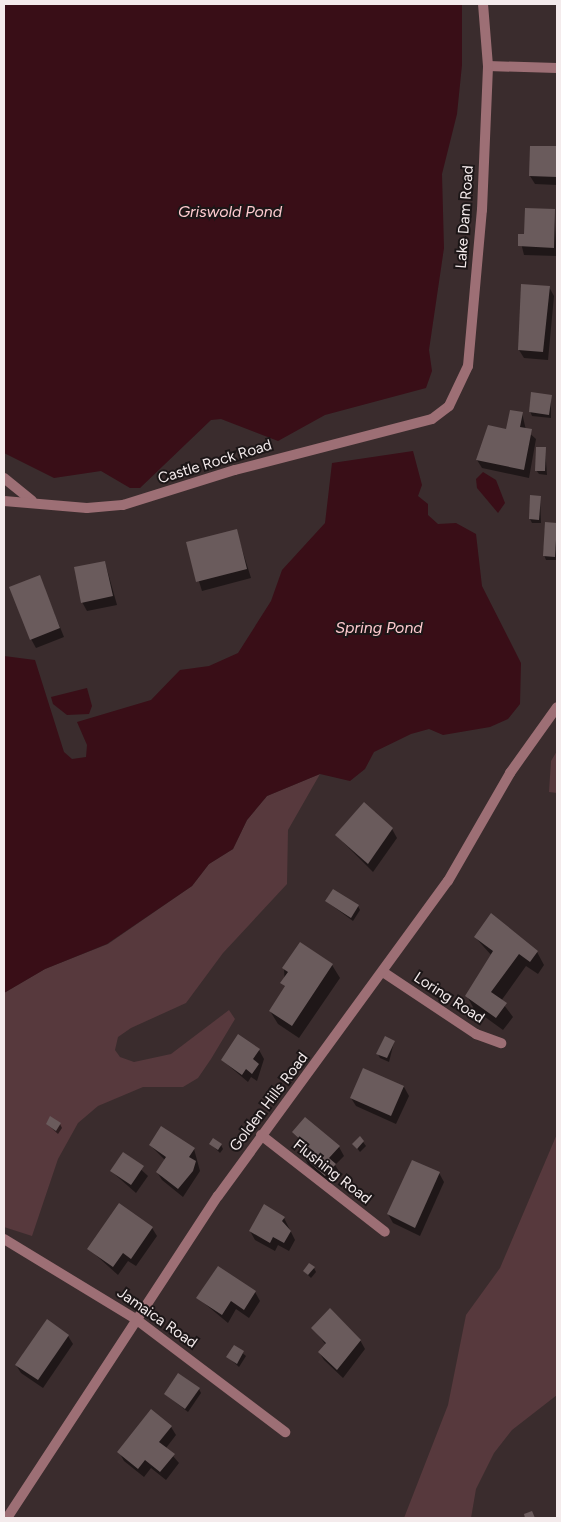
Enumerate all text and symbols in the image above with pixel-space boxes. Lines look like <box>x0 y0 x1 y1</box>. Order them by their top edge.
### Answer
street label: Lake Dam Road <box>452 165 478 269</box>
water label: Griswold Pond <box>178 202 282 222</box>
street label: Castle Rock Road <box>156 436 274 488</box>
water label: Spring Pond <box>335 618 423 638</box>
street label: Loring Road <box>410 969 488 1027</box>
street label: Golden Hills Road <box>226 1049 312 1155</box>
street label: Flushing Road <box>289 1136 375 1208</box>
street label: Jamaica Road <box>114 1284 200 1352</box>

